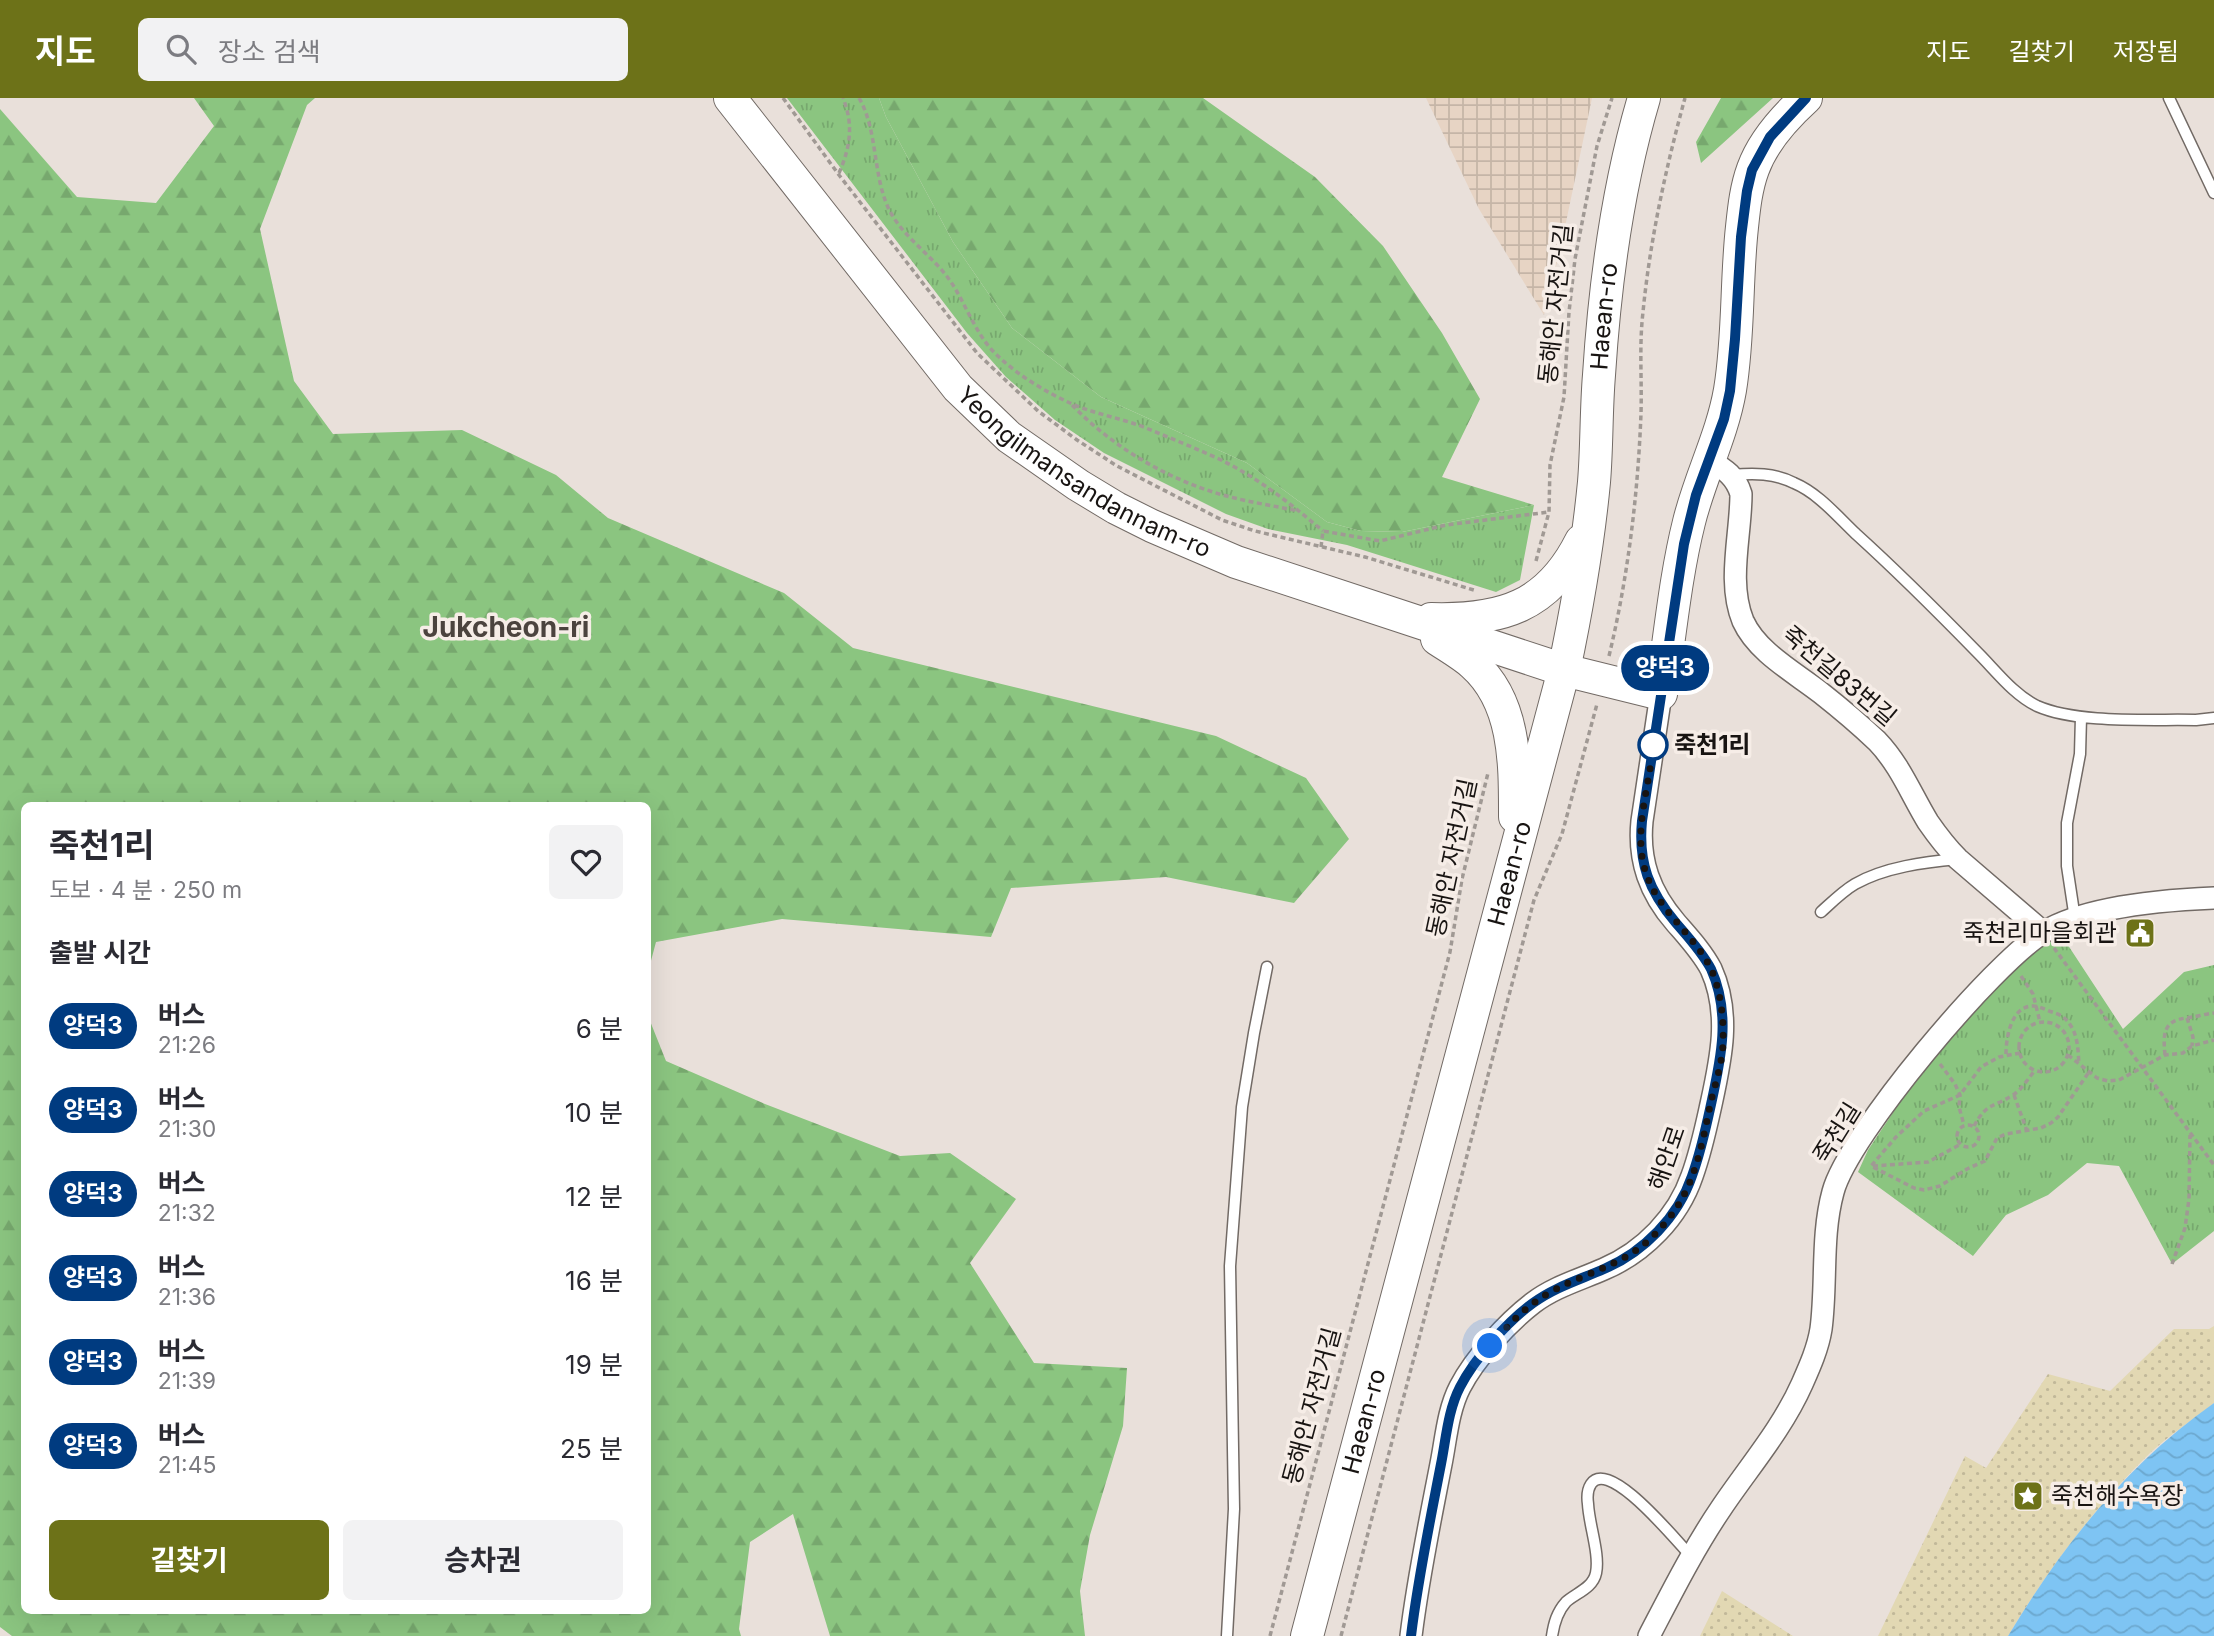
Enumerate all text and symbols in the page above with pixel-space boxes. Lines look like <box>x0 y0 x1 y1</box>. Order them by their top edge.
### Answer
search box <box>138 18 628 81</box>
icon: search <box>162 30 200 68</box>
text: 지도 <box>35 31 96 71</box>
text: 장소 검색 <box>218 36 321 67</box>
text: 지도 <box>1926 37 1971 66</box>
text: 길찾기 <box>2009 37 2075 66</box>
text: 저장됨 <box>2113 37 2179 66</box>
street label: 동해안 자전거길 <box>1533 222 1578 386</box>
street label: Haean-ro <box>1584 261 1624 371</box>
street label: Yeongilmansandannam-ro <box>951 380 1215 563</box>
district label: Jukcheon-ri <box>423 610 589 644</box>
street label: 죽천길83번길 <box>1776 619 1902 732</box>
line badge: 양덕3 <box>1625 645 1705 691</box>
text: 양덕3 <box>1635 653 1695 682</box>
marker: 죽천1리 <box>1638 730 1668 760</box>
place label: 죽천1리 <box>1674 730 1751 759</box>
street label: 동해안 자전거길 <box>1421 776 1482 940</box>
street label: Haean-ro <box>1482 818 1537 929</box>
text: 죽천1리 <box>49 825 154 865</box>
button: heart <box>549 825 623 899</box>
text: 도보 · 4 분 · 250 m <box>49 876 242 904</box>
public building icon: 죽천리마을회관 <box>2123 916 2157 950</box>
place label: 죽천리마을회관 <box>1962 918 2117 947</box>
text: 출발 시간 <box>49 937 151 968</box>
text: 버스 <box>158 999 206 1030</box>
text: 양덕3 <box>63 1011 123 1040</box>
text: 6 분 <box>576 1013 623 1044</box>
text: 21:26 <box>158 1031 216 1059</box>
text: 버스 <box>158 1083 206 1114</box>
text: 양덕3 <box>63 1095 123 1124</box>
text: 10 분 <box>565 1097 623 1128</box>
street label: 죽천길 <box>1807 1097 1866 1169</box>
text: 21:30 <box>158 1115 216 1143</box>
street label: 해안로 <box>1642 1122 1691 1194</box>
text: 버스 <box>158 1167 206 1198</box>
text: 양덕3 <box>63 1179 123 1208</box>
text: 12 분 <box>565 1181 623 1212</box>
text: 21:32 <box>158 1199 216 1227</box>
text: 버스 <box>158 1251 206 1282</box>
text: 양덕3 <box>63 1263 123 1292</box>
text: 16 분 <box>565 1265 623 1296</box>
text: 21:36 <box>158 1283 216 1311</box>
street label: 동해안 자전거길 <box>1277 1324 1346 1488</box>
your location <box>1472 1328 1507 1363</box>
text: 버스 <box>158 1335 206 1366</box>
text: 양덕3 <box>63 1347 123 1376</box>
text: 19 분 <box>565 1349 623 1380</box>
street label: Haean-ro <box>1336 1366 1391 1477</box>
text: 21:39 <box>158 1367 216 1395</box>
text: 버스 <box>158 1419 206 1450</box>
text: 양덕3 <box>63 1431 123 1460</box>
text: 25 분 <box>560 1433 623 1464</box>
text: 21:45 <box>158 1451 217 1479</box>
place icon: 죽천해수욕장 <box>2011 1479 2045 1513</box>
place label: 죽천해수욕장 <box>2051 1481 2183 1510</box>
button: 길찾기 <box>49 1520 329 1600</box>
button: 승차권 <box>343 1520 623 1600</box>

